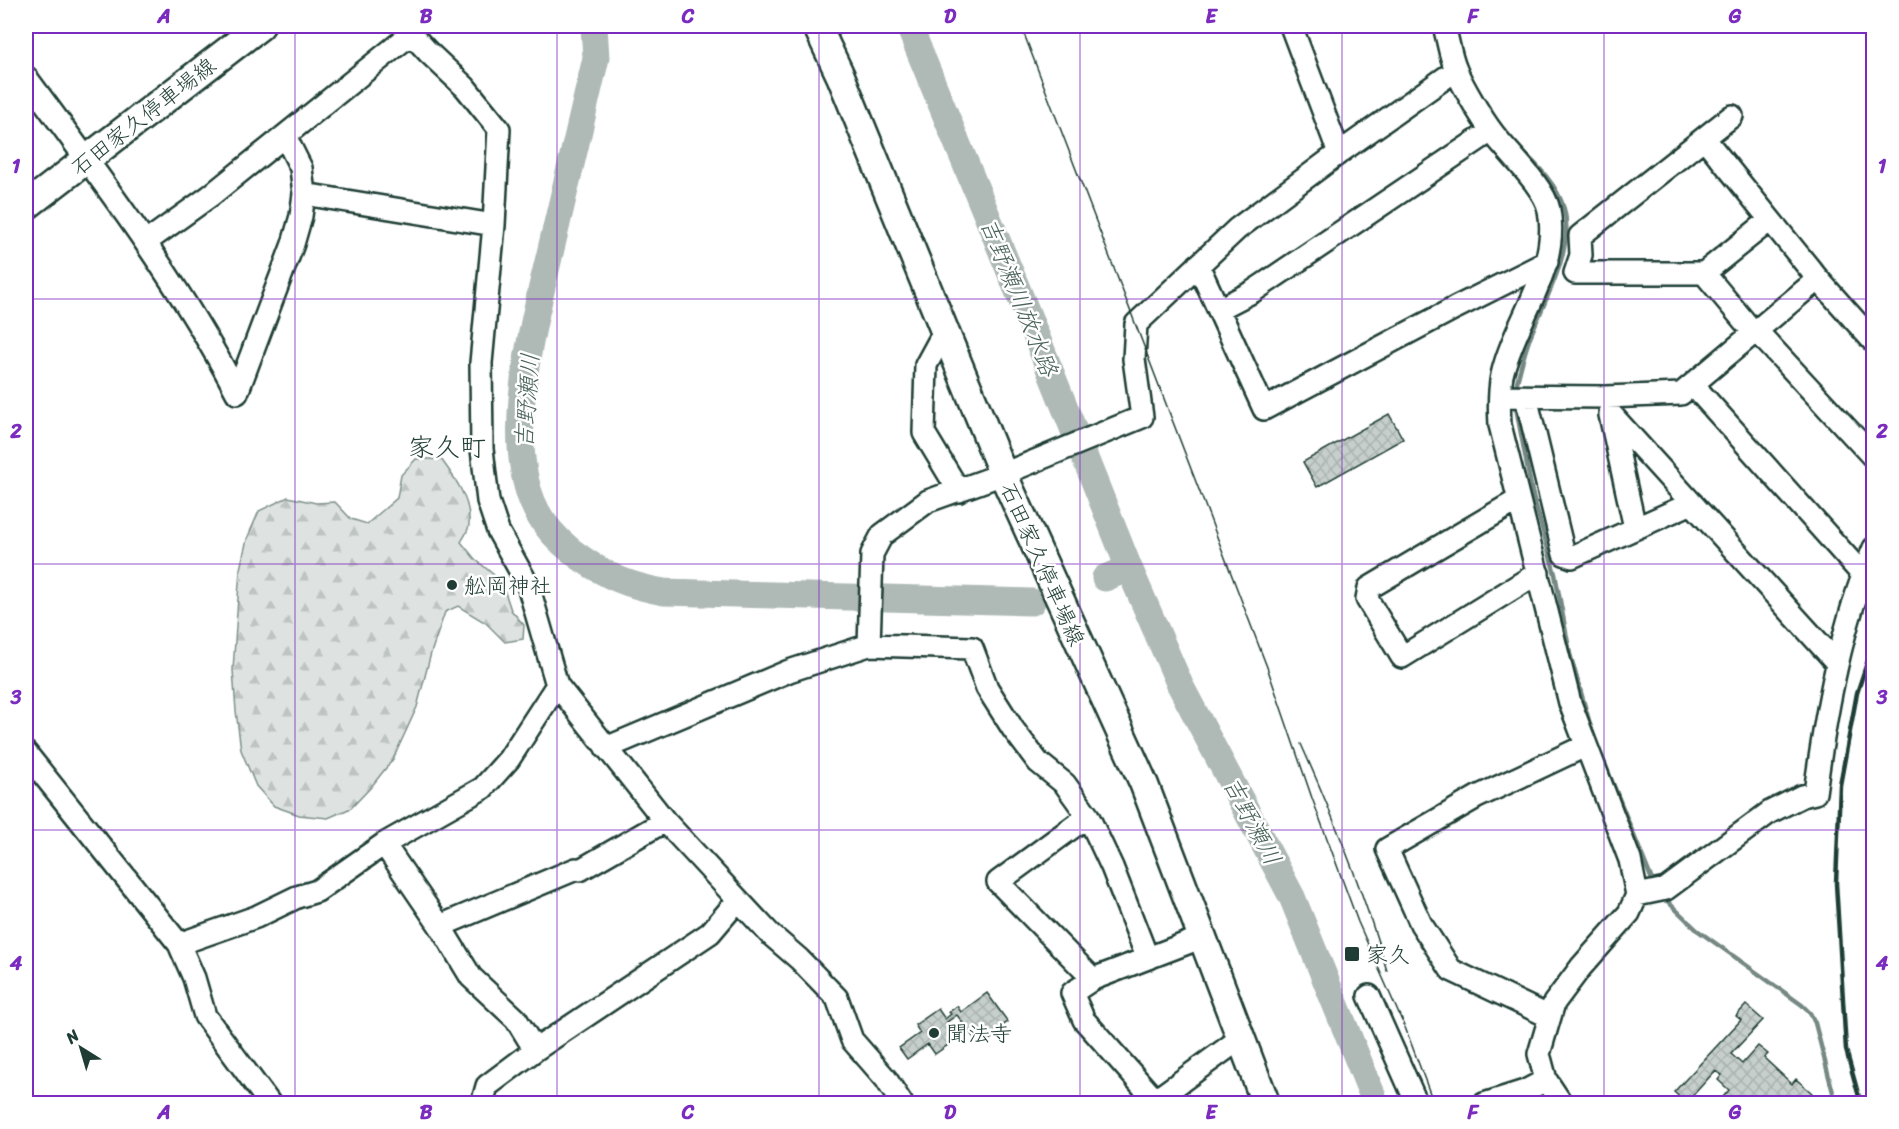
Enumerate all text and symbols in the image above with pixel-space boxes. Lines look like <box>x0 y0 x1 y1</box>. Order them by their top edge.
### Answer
text: A <box>156 0 171 34</box>
text: B <box>420 0 433 34</box>
text: C <box>681 0 695 34</box>
text: D <box>944 0 957 34</box>
text: E <box>1205 0 1218 34</box>
text: F <box>1467 0 1480 34</box>
text: G <box>1728 0 1742 34</box>
street label: 石田家久停車場線 <box>62 47 225 186</box>
text: 1 <box>12 149 21 184</box>
text: 1 <box>1878 149 1887 184</box>
water label: 吉野瀬川放水路 <box>968 211 1071 385</box>
water label: 吉野瀬川 <box>503 352 551 450</box>
text: 2 <box>9 414 22 449</box>
text: 2 <box>1875 414 1888 449</box>
district label: 家久町 <box>408 424 486 470</box>
street label: 石田家久停車場線 <box>989 476 1096 653</box>
place label: 舩岡神社 <box>464 566 552 605</box>
marker: 舩岡神社 <box>445 578 459 592</box>
text: 3 <box>10 680 22 715</box>
text: 3 <box>1876 680 1888 715</box>
water label: 吉野瀬川 <box>1211 769 1293 873</box>
place label: 家久 <box>1366 935 1410 974</box>
marker: 家久 <box>1343 945 1361 963</box>
text: 4 <box>9 946 23 981</box>
text: 4 <box>1875 946 1889 981</box>
place label: 聞法寺 <box>946 1014 1012 1053</box>
north arrow <box>51 1018 111 1078</box>
text: N <box>58 1021 86 1052</box>
marker: 聞法寺 <box>927 1026 941 1040</box>
text: A <box>156 1095 171 1129</box>
text: B <box>420 1095 433 1129</box>
text: C <box>681 1095 695 1129</box>
text: D <box>944 1095 957 1129</box>
text: E <box>1205 1095 1218 1129</box>
text: F <box>1467 1095 1480 1129</box>
text: G <box>1728 1095 1742 1129</box>

